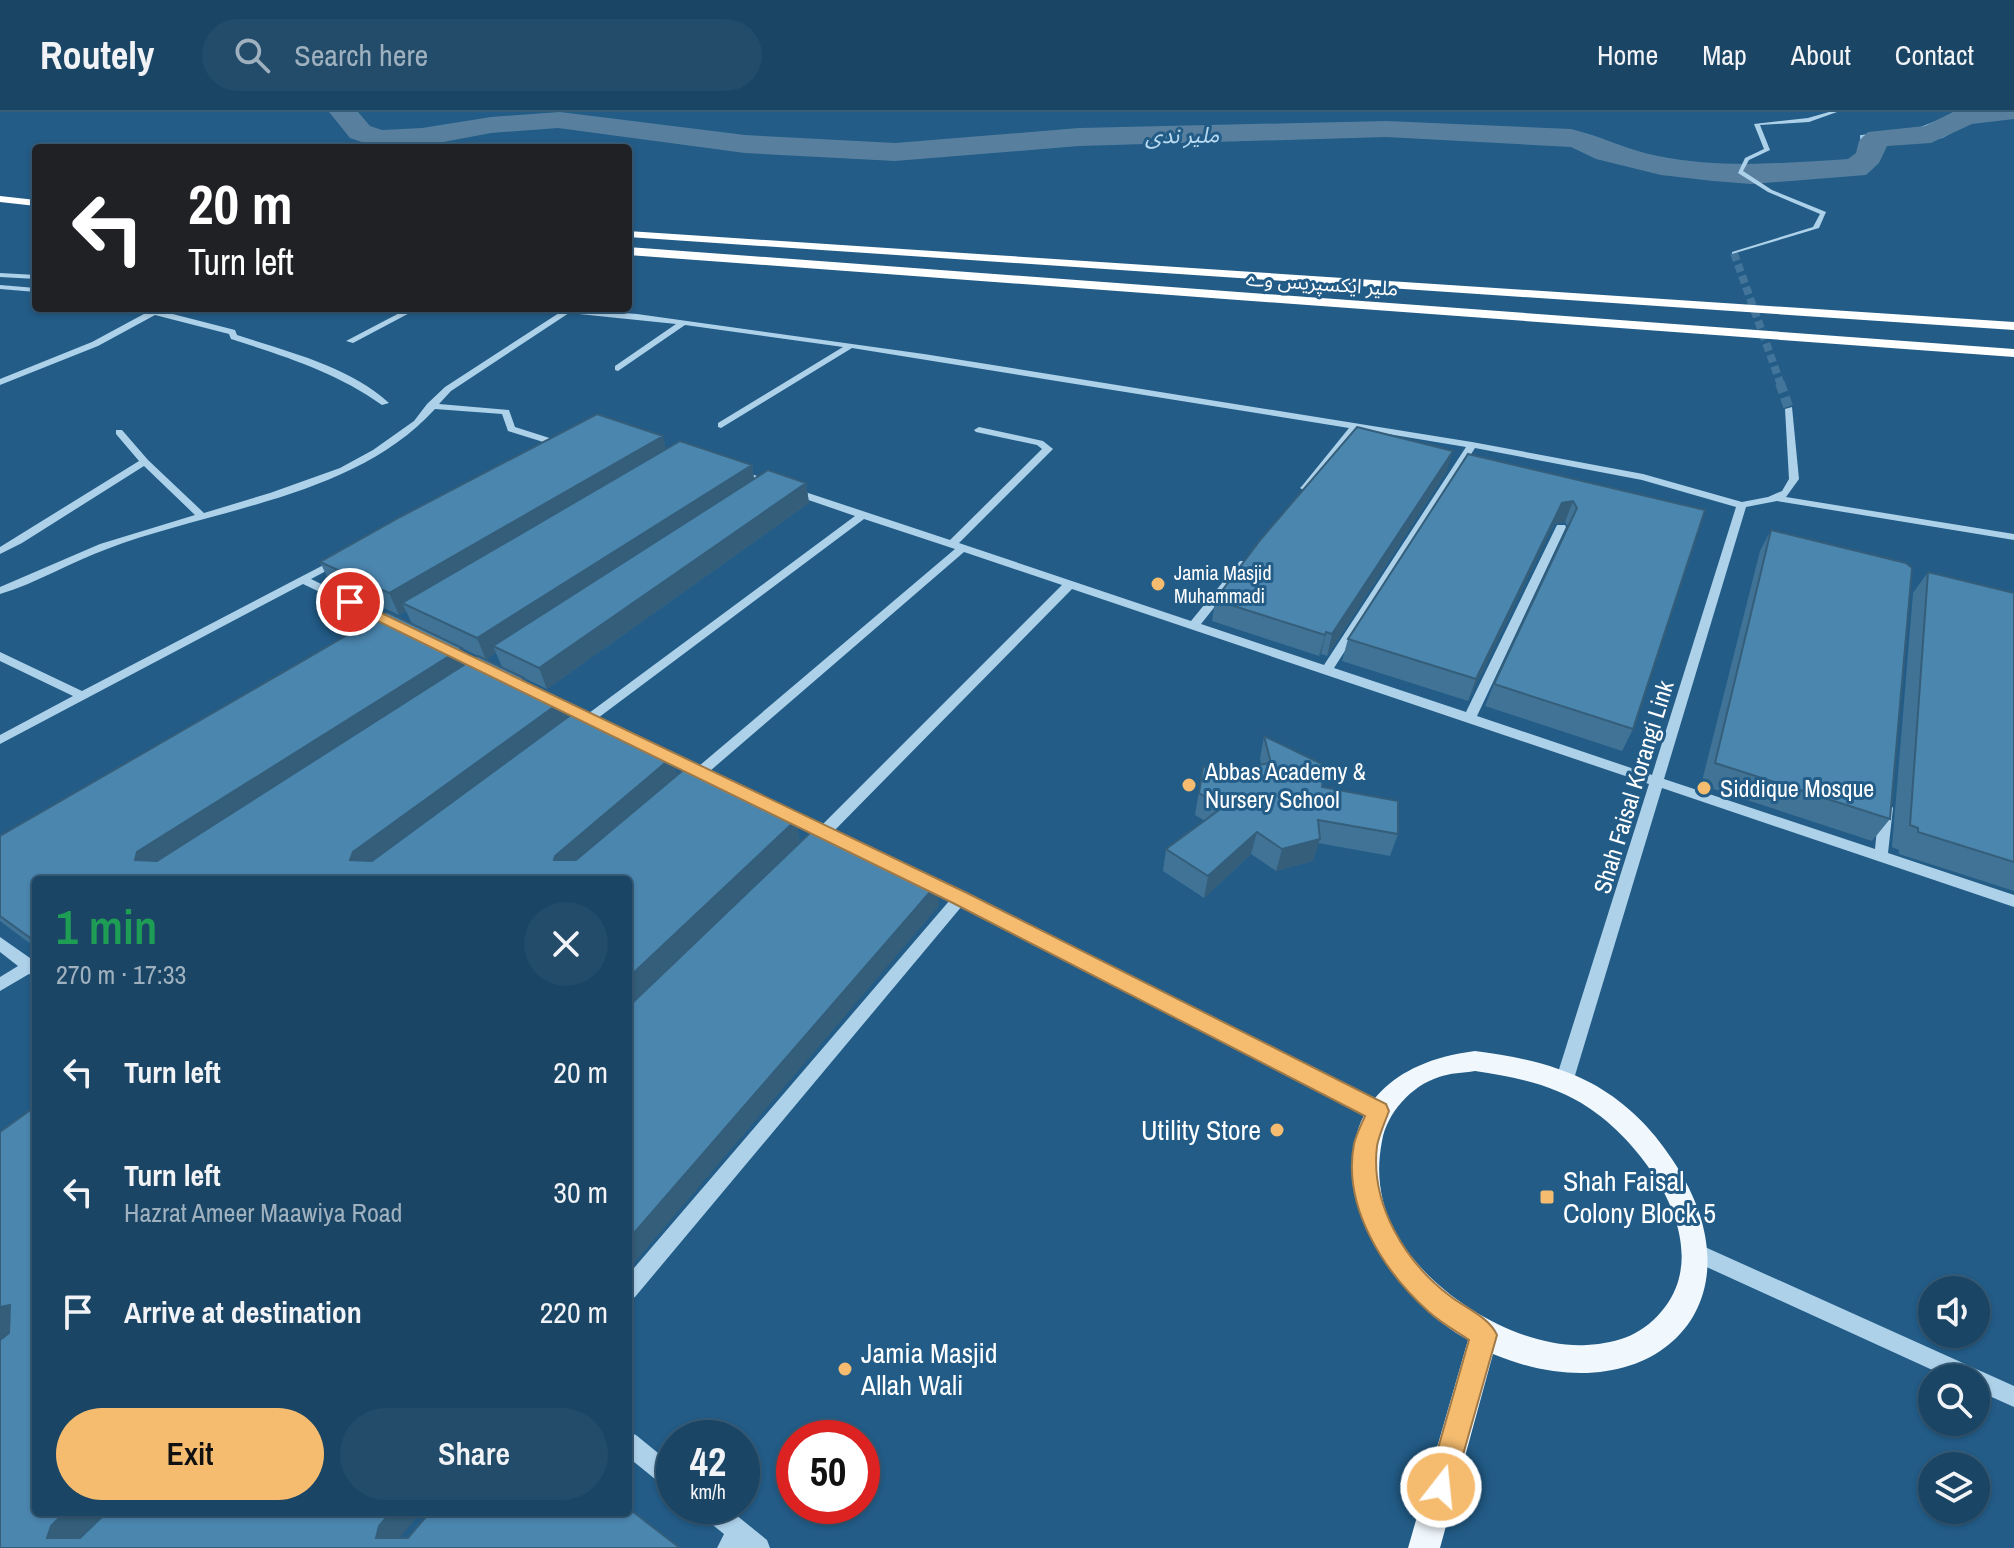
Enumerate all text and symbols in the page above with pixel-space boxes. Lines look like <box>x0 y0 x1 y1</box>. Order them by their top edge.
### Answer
search box <box>202 19 762 91</box>
text: Routely <box>40 30 154 81</box>
icon: search <box>230 33 274 77</box>
text: Search here <box>294 35 428 75</box>
text: Home <box>1597 36 1658 74</box>
text: Map <box>1702 36 1747 74</box>
text: About <box>1791 36 1851 74</box>
text: Contact <box>1895 36 1974 74</box>
water label: ملیر ندی <box>1145 119 1220 151</box>
text: 20 m <box>188 166 293 241</box>
icon: left <box>56 176 160 280</box>
text: Turn left <box>188 238 294 286</box>
street label: ملیر ایکسپریس وے <box>1245 264 1399 302</box>
place label: Jamia Masjid Muhammadi <box>1174 559 1272 609</box>
pin <box>316 568 384 636</box>
marker: Jamia Masjid Muhammadi <box>1149 575 1167 593</box>
icon: arrive <box>328 580 372 624</box>
street label: Shah Faisal Korangi Link <box>1585 676 1681 897</box>
place label: Abbas Academy & Nursery School <box>1204 755 1366 815</box>
place label: Siddique Mosque <box>1720 772 1874 804</box>
marker: Abbas Academy & Nursery School <box>1180 776 1198 794</box>
marker: Siddique Mosque <box>1695 779 1713 797</box>
text: 1 min <box>56 894 157 959</box>
button: close <box>524 902 608 986</box>
text: 270 m · 17:33 <box>56 957 186 992</box>
icon: left <box>56 1050 100 1094</box>
text: Turn left <box>124 1052 221 1092</box>
text: 20 m <box>553 1052 608 1092</box>
place label: Utility Store <box>1141 1111 1261 1149</box>
marker: Utility Store <box>1268 1121 1286 1139</box>
text: Turn left <box>124 1155 221 1195</box>
place label: Shah Faisal Colony Block 5 <box>1563 1162 1716 1232</box>
icon: left <box>56 1170 100 1214</box>
text: 30 m <box>553 1172 608 1212</box>
marker: Shah Faisal Colony Block 5 <box>1538 1188 1556 1206</box>
text: Hazrat Ameer Maawiya Road <box>124 1195 402 1230</box>
map controls <box>1918 1276 1990 1524</box>
button: sound <box>1918 1276 1990 1348</box>
icon: arrive <box>56 1290 100 1334</box>
text: Arrive at destination <box>124 1292 362 1332</box>
text: 220 m <box>540 1292 608 1332</box>
place label: Jamia Masjid Allah Wali <box>860 1334 998 1404</box>
marker: Jamia Masjid Allah Wali <box>836 1360 854 1378</box>
button: search <box>1918 1364 1990 1436</box>
button: Exit <box>56 1408 324 1500</box>
button: Share <box>340 1408 608 1500</box>
speed limit sign: 50 <box>776 1420 880 1524</box>
text: 42 <box>690 1435 726 1488</box>
position arrow <box>1399 1445 1483 1529</box>
button: layers <box>1918 1452 1990 1524</box>
text: km/h <box>690 1478 726 1505</box>

